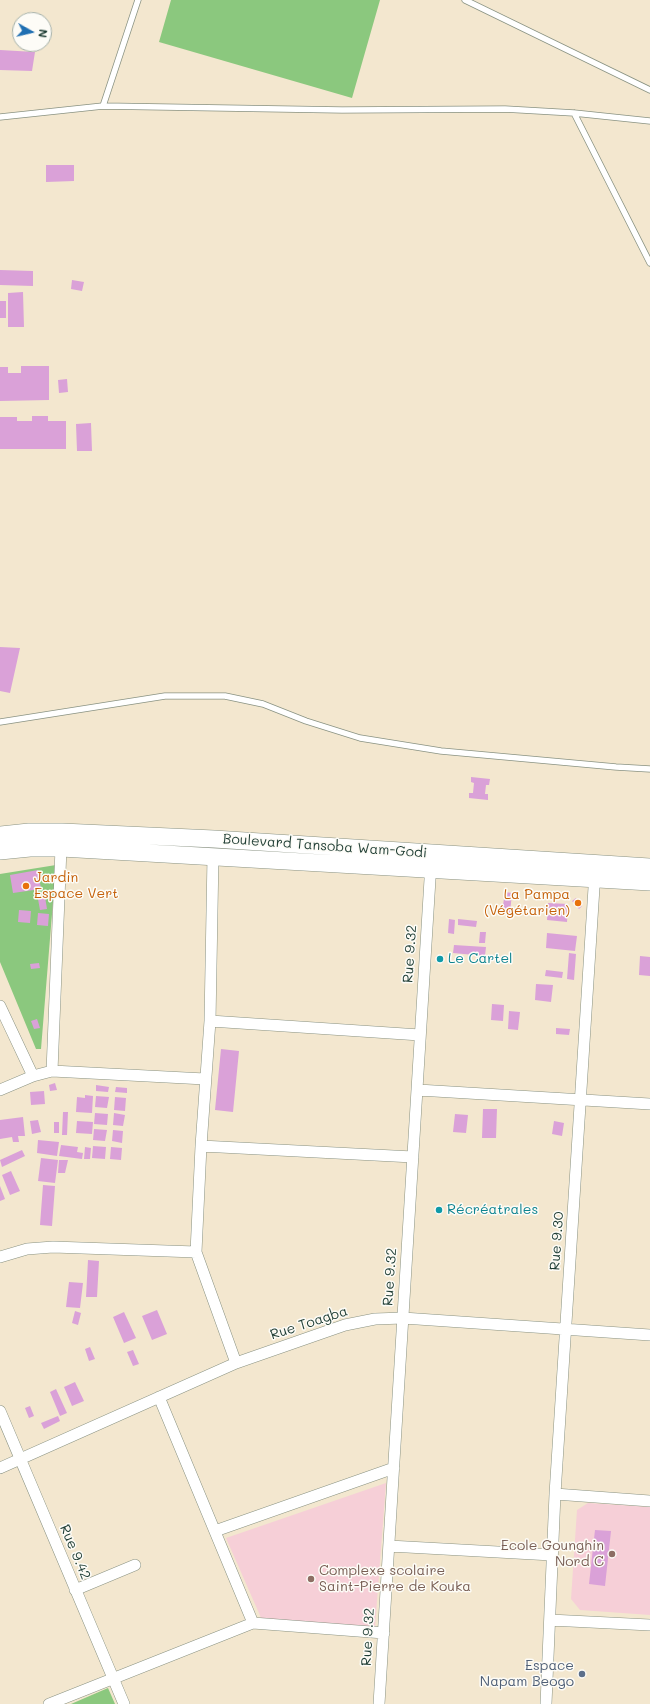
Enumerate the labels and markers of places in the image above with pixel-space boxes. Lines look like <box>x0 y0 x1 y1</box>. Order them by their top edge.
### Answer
place label: Jardin Espace Vert <box>34 870 118 902</box>
marker: Jardin Espace Vert <box>21 881 31 891</box>
place label: La Pampa (Végétarien) <box>484 887 570 920</box>
marker: La Pampa (Végétarien) <box>573 898 583 908</box>
place label: Le Cartel <box>448 951 513 967</box>
marker: Le Cartel <box>435 954 445 964</box>
place label: Récréatrales <box>447 1202 538 1218</box>
marker: Récréatrales <box>434 1205 444 1215</box>
place label: Ecole Gounghin Nord C <box>501 1538 604 1570</box>
marker: Ecole Gounghin Nord C <box>607 1549 617 1559</box>
place label: Complexe scolaire Saint-Pierre de Kouka <box>319 1563 471 1596</box>
marker: Complexe scolaire Saint-Pierre de Kouka <box>306 1574 316 1584</box>
place label: Espace Napam Beogo <box>480 1658 574 1690</box>
marker: Espace Napam Beogo <box>577 1669 587 1679</box>

